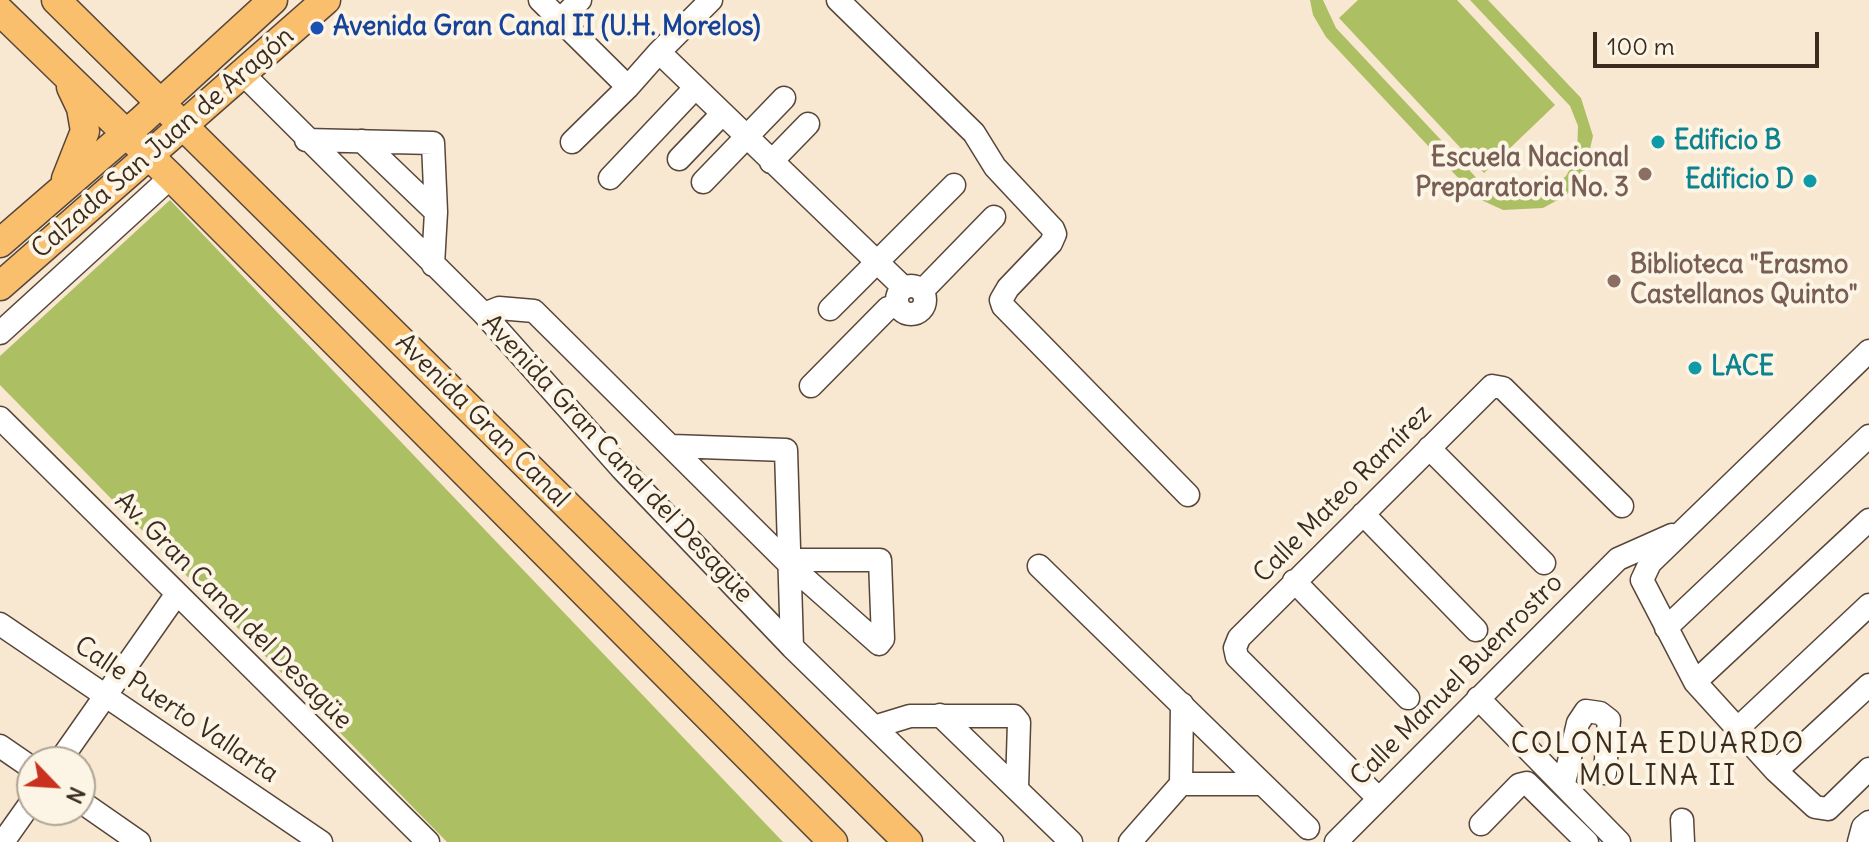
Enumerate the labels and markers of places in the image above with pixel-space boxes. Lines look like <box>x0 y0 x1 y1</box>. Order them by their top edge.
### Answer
place label: Avenida Gran Canal II (U.H. Morelos) <box>333 12 761 44</box>
marker: Avenida Gran Canal II (U.H. Morelos) <box>308 19 326 37</box>
place label: Edificio B <box>1674 126 1781 158</box>
marker: Edificio B <box>1649 133 1667 151</box>
place label: Escuela Nacional Preparatoria No. 3 <box>1415 143 1629 204</box>
marker: Escuela Nacional Preparatoria No. 3 <box>1636 165 1654 183</box>
place label: Edificio D <box>1685 165 1794 197</box>
marker: Edificio D <box>1801 172 1819 190</box>
place label: Biblioteca "Erasmo Castellanos Quinto" <box>1630 250 1858 312</box>
marker: Biblioteca "Erasmo Castellanos Quinto" <box>1605 272 1623 290</box>
place label: LACE <box>1711 352 1774 384</box>
marker: LACE <box>1686 359 1704 377</box>

